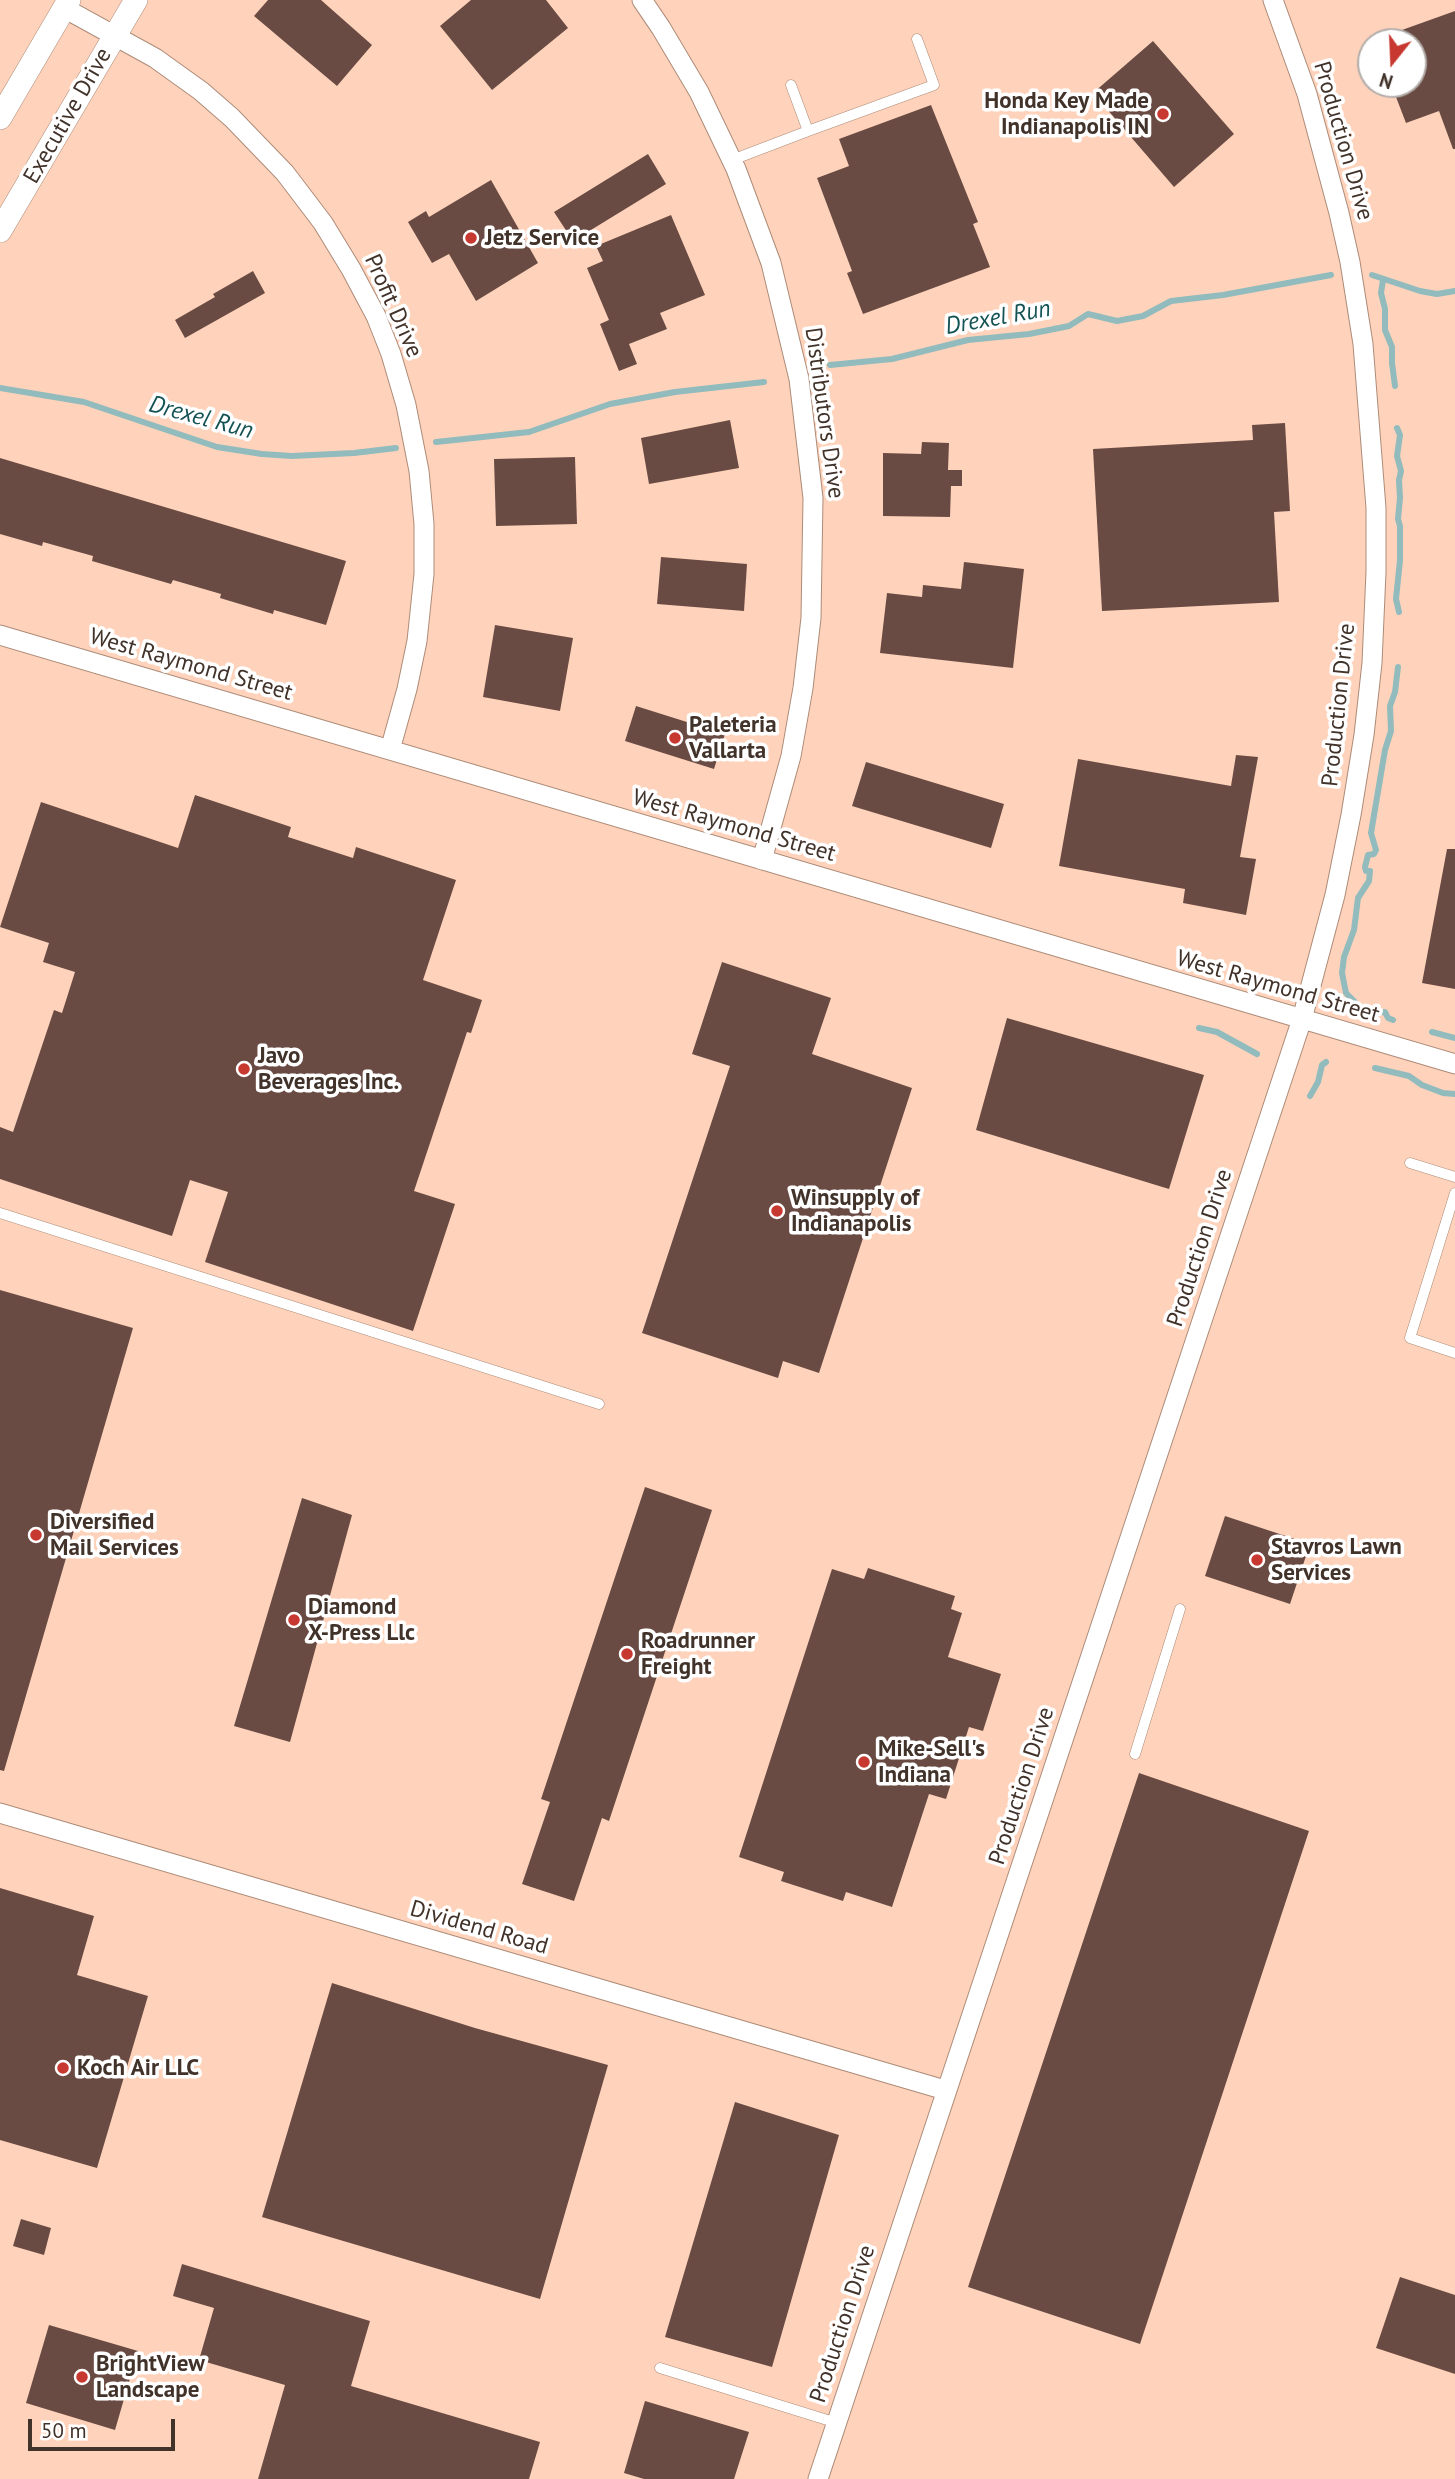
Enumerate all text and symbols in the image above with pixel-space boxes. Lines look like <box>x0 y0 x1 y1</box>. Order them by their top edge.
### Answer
north arrow <box>1357 28 1427 98</box>
street label: Executive Drive <box>18 43 118 189</box>
street label: Production Drive <box>1307 58 1379 224</box>
text: N <box>1376 68 1396 94</box>
place label: Honda Key Made Indianapolis IN <box>984 87 1149 141</box>
marker: Honda Key Made Indianapolis IN <box>1155 106 1171 122</box>
place label: Jetz Service <box>485 224 599 252</box>
marker: Jetz Service <box>463 230 479 246</box>
street label: Profit Drive <box>358 250 428 362</box>
water label: Drexel Run <box>943 295 1053 341</box>
street label: Distributors Drive <box>798 326 850 500</box>
water label: Drexel Run <box>146 390 256 446</box>
street label: Production Drive <box>1317 622 1361 788</box>
street label: West Raymond Street <box>86 623 296 707</box>
place label: Paleteria Vallarta <box>689 711 777 765</box>
marker: Paleteria Vallarta <box>667 730 683 746</box>
street label: West Raymond Street <box>629 784 839 868</box>
street label: West Raymond Street <box>1173 945 1383 1029</box>
place label: Javo Beverages Inc. <box>258 1042 399 1096</box>
marker: Javo Beverages Inc. <box>236 1061 252 1077</box>
street label: Production Drive <box>1162 1166 1238 1330</box>
place label: Winsupply of Indianapolis <box>791 1184 920 1238</box>
marker: Winsupply of Indianapolis <box>769 1203 785 1219</box>
place label: Diversified Mail Services <box>50 1508 179 1562</box>
marker: Diversified Mail Services <box>28 1527 44 1543</box>
place label: Stavros Lawn Services <box>1271 1533 1402 1587</box>
marker: Stavros Lawn Services <box>1249 1552 1265 1568</box>
place label: Diamond X-Press Llc <box>308 1593 415 1647</box>
marker: Diamond X-Press Llc <box>286 1612 302 1628</box>
place label: Roadrunner Freight <box>641 1627 755 1681</box>
marker: Roadrunner Freight <box>619 1646 635 1662</box>
street label: Production Drive <box>984 1704 1060 1868</box>
place label: Mike-Sell's Indiana <box>878 1735 985 1789</box>
marker: Mike-Sell's Indiana <box>856 1754 872 1770</box>
street label: Dividend Road <box>407 1895 551 1961</box>
place label: Koch Air LLC <box>77 2054 199 2082</box>
marker: Koch Air LLC <box>55 2060 71 2076</box>
street label: Production Drive <box>805 2242 881 2406</box>
place label: BrightView Landscape <box>96 2350 205 2404</box>
marker: BrightView Landscape <box>74 2369 90 2385</box>
scale bar <box>32 2406 178 2450</box>
text: 50 m <box>41 2417 87 2444</box>

